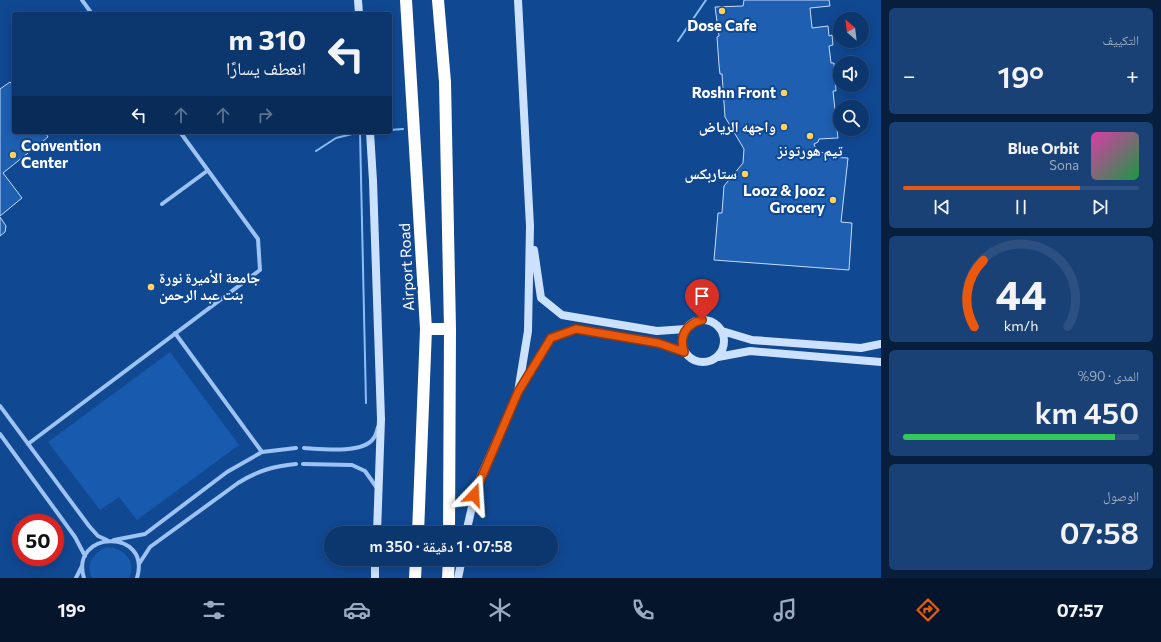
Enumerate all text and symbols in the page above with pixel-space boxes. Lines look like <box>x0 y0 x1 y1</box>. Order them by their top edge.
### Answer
marker: Dose Cafe <box>717 6 727 16</box>
north arrow <box>833 12 869 48</box>
map controls <box>833 12 869 136</box>
place label: Dose Cafe <box>687 16 757 34</box>
text: 310 m <box>229 22 306 56</box>
icon: left <box>320 28 372 80</box>
text: التكييف <box>1103 32 1139 48</box>
button: sound <box>833 56 869 92</box>
text: انعطف يسارًا <box>226 57 306 79</box>
text: 19° <box>998 57 1044 94</box>
text: − <box>903 62 916 89</box>
text: + <box>1126 62 1139 89</box>
place label: Roshn Front <box>692 83 776 101</box>
marker: Roshn Front <box>779 88 789 98</box>
button: search <box>833 100 869 136</box>
icon: left <box>128 104 150 126</box>
icon: ahead <box>170 104 192 126</box>
icon: ahead <box>212 104 234 126</box>
icon: right <box>254 104 276 126</box>
place label: واجهه الرياض <box>699 117 776 136</box>
marker: واجهه الرياض <box>779 122 789 132</box>
marker: تيم هورتونز <box>805 131 815 141</box>
place label: Convention Center <box>21 136 101 171</box>
text: Blue Orbit <box>1008 139 1079 157</box>
place label: تيم هورتونز <box>777 141 842 161</box>
marker: Convention Center <box>8 150 18 160</box>
text: Sona <box>1049 157 1079 173</box>
place label: ستاربكس <box>684 164 737 183</box>
marker: ستاربكس <box>740 169 750 179</box>
place label: Looz & Jooz Grocery <box>743 181 826 216</box>
marker: Looz & Jooz Grocery <box>828 195 838 205</box>
icon: previous <box>931 196 953 218</box>
icon: pause <box>1010 196 1032 218</box>
icon: next <box>1089 196 1111 218</box>
street label: Airport Road <box>395 223 417 312</box>
place label: جامعة الأميرة نورة بنت عبد الرحمن <box>159 268 261 304</box>
text: 44 <box>995 268 1047 319</box>
pin <box>685 279 719 320</box>
marker: جامعة الأميرة نورة بنت عبد الرحمن <box>146 282 156 292</box>
icon: arrive <box>691 285 713 307</box>
text: km/h <box>1004 316 1038 334</box>
text: المدى · 90% <box>1078 368 1139 384</box>
text: 450 km <box>1035 393 1139 430</box>
position arrow <box>453 474 495 516</box>
text: الوصول <box>1103 488 1139 504</box>
text: 07:58 <box>1060 513 1139 550</box>
speed limit sign: 50 <box>12 514 64 566</box>
text: 07:58 · 1 دقيقة · 350 m <box>370 537 512 555</box>
icon: filters <box>200 596 228 624</box>
icon: car <box>343 596 371 624</box>
icon: climate <box>486 596 514 624</box>
icon: phone <box>629 596 657 624</box>
icon: music <box>771 596 799 624</box>
icon: directions <box>914 596 942 624</box>
text: 19° <box>57 599 86 621</box>
text: 07:57 <box>1057 599 1104 621</box>

